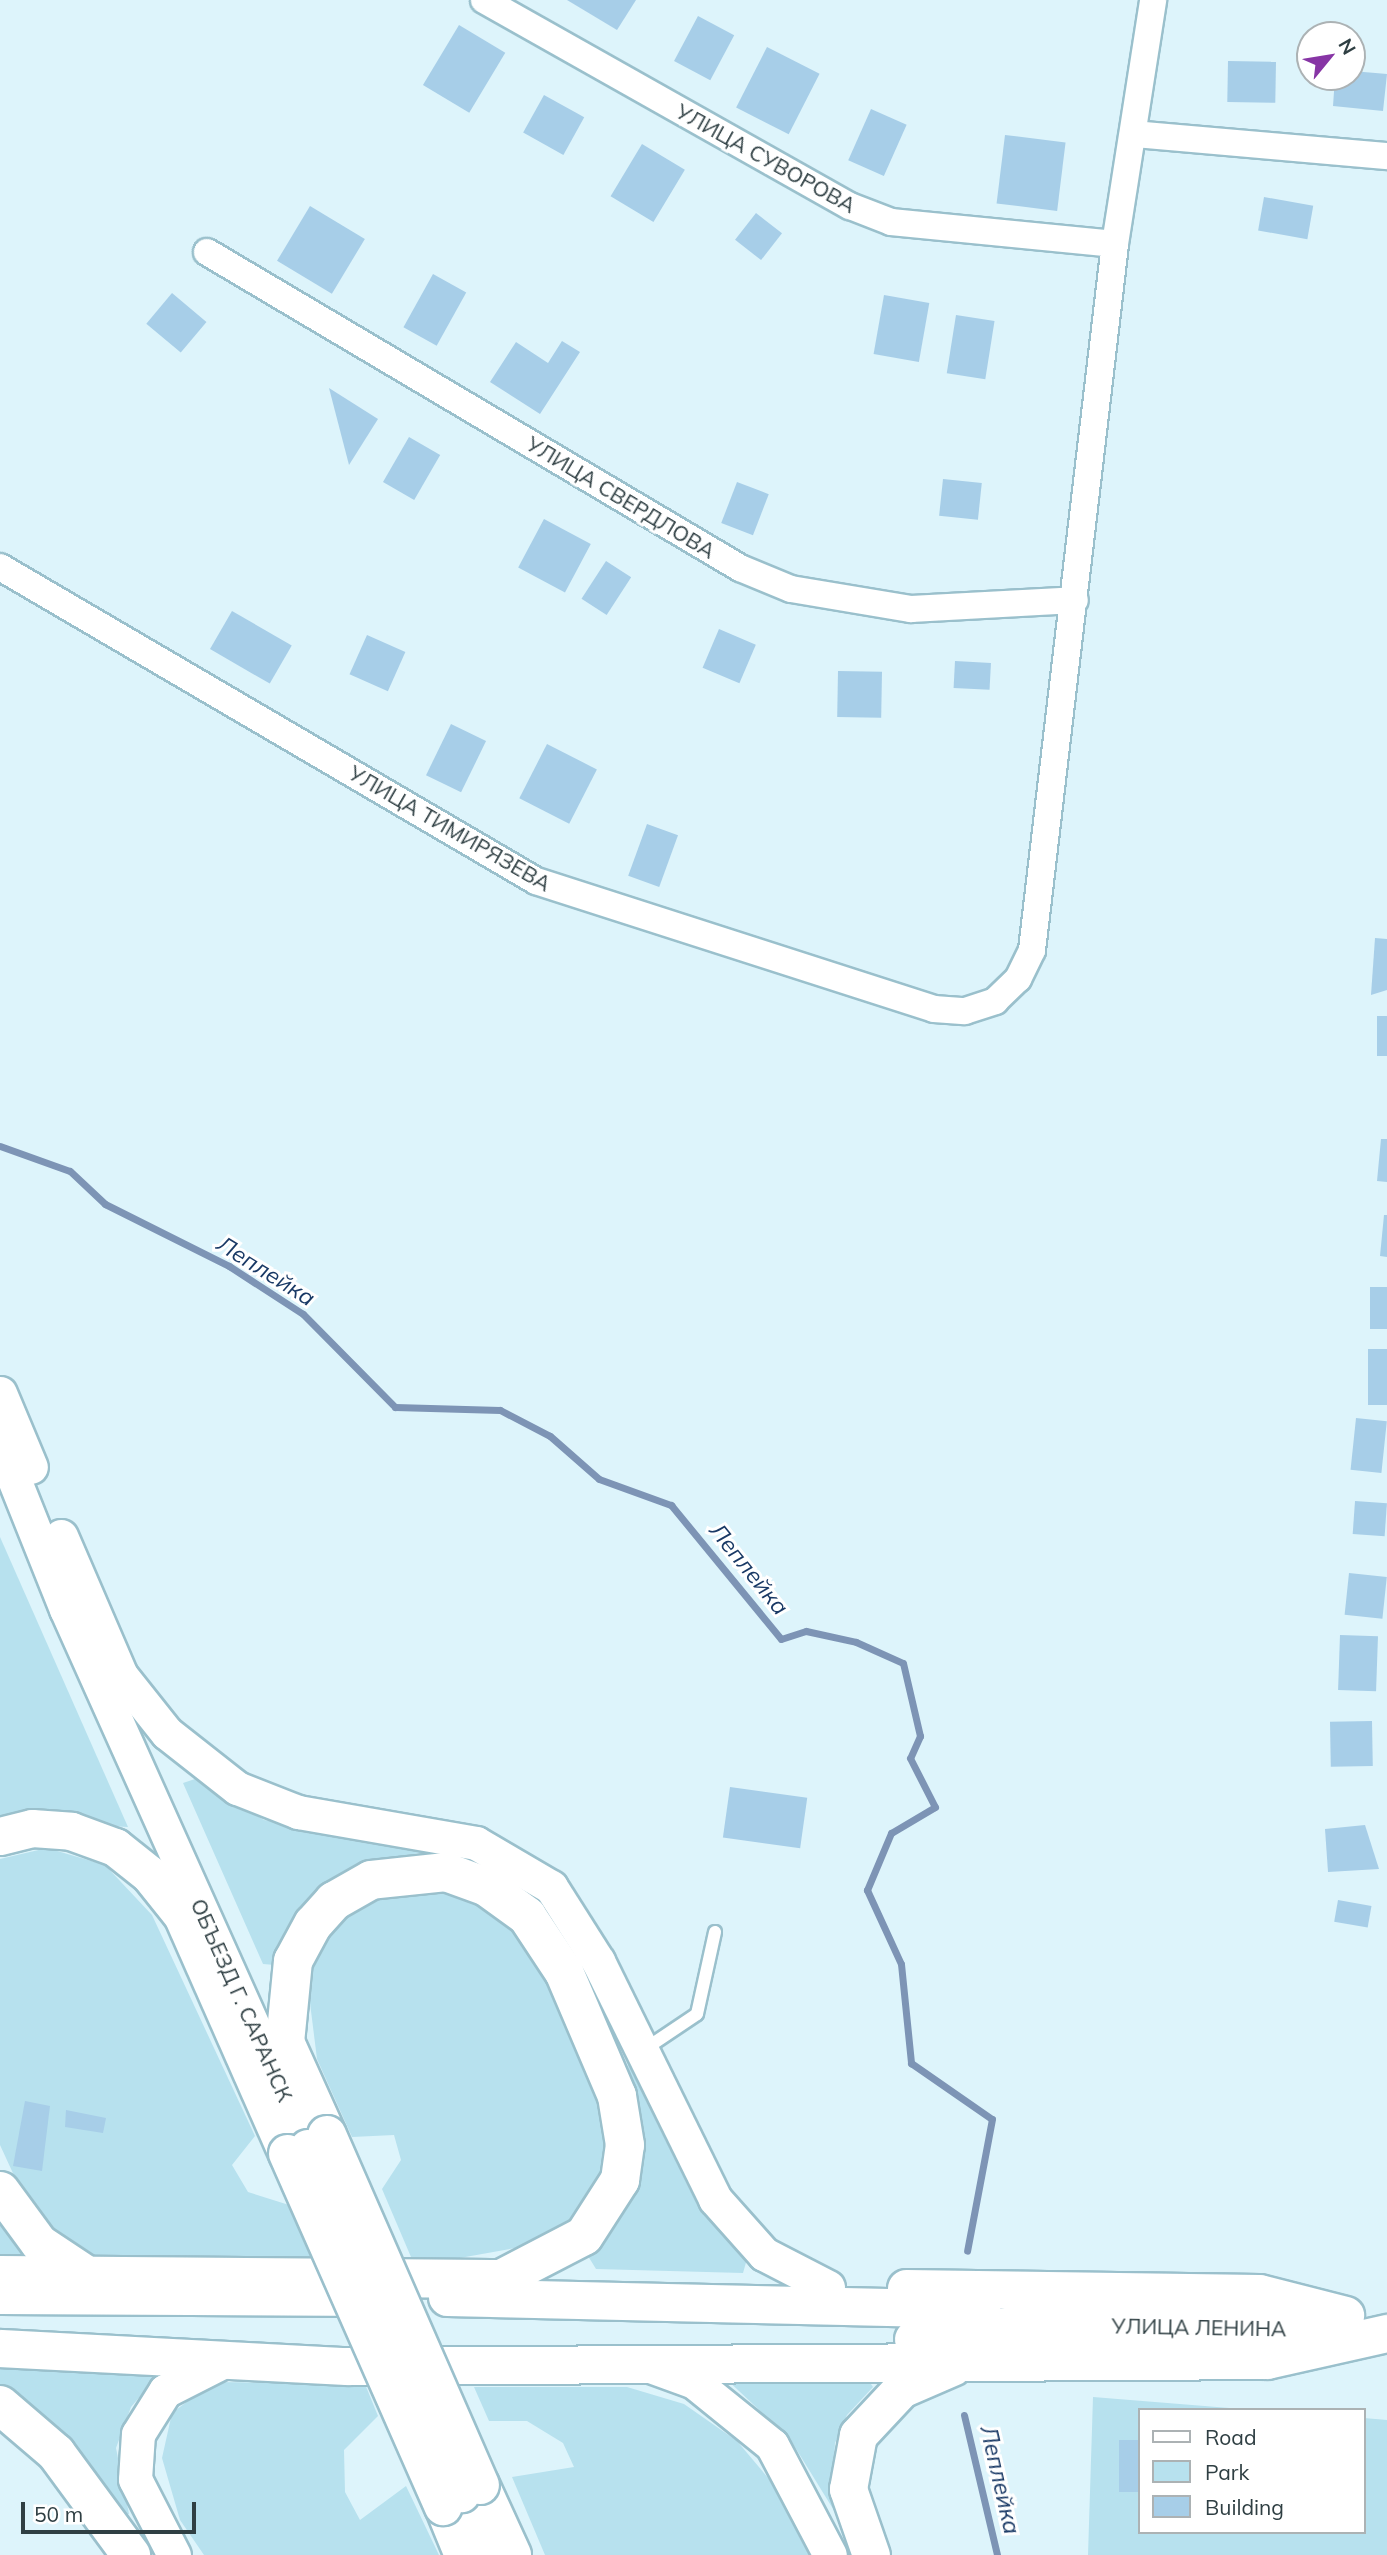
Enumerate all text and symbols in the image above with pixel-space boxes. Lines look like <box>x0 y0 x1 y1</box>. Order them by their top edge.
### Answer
north arrow <box>1296 21 1366 91</box>
text: N <box>1333 34 1361 59</box>
street label: УЛИЦА СУВОРОВА <box>672 98 860 218</box>
street label: УЛИЦА СВЕРДЛОВА <box>522 431 720 563</box>
street label: УЛИЦА ТИМИРЯЗЕВА <box>344 760 556 896</box>
water label: Леплейка <box>212 1230 320 1312</box>
water label: Леплейка <box>704 1517 794 1621</box>
street label: ОБЪЕЗД Г. САРАНСК <box>186 1895 298 2105</box>
street label: УЛИЦА ЛЕНИНА <box>1111 2313 1287 2341</box>
legend <box>1138 2408 1366 2534</box>
water label: Леплейка <box>974 2423 1026 2537</box>
text: Road <box>1205 2424 1256 2450</box>
text: Park <box>1205 2459 1249 2485</box>
scale bar <box>24 2488 200 2532</box>
text: Building <box>1205 2494 1284 2520</box>
text: 50 m <box>34 2501 83 2527</box>

